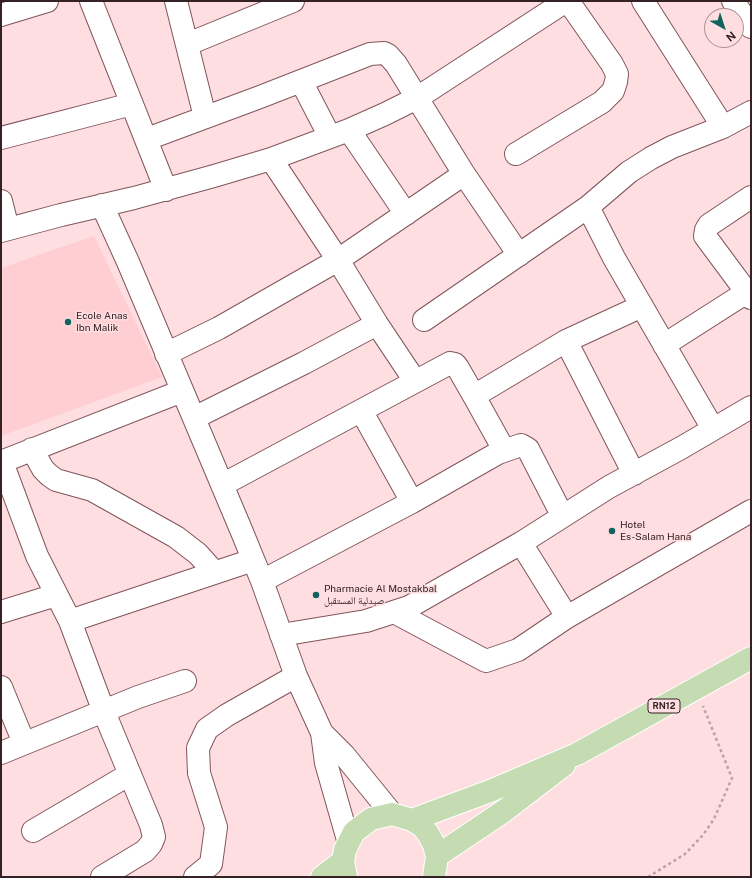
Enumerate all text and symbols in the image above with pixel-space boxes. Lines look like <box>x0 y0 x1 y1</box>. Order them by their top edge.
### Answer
north arrow <box>704 8 744 48</box>
text: N <box>724 29 738 44</box>
place label: Ecole Anas Ibn Malik <box>76 310 127 334</box>
marker: Ecole Anas Ibn Malik <box>63 317 73 327</box>
place label: Hotel Es-Salam Hana <box>620 519 691 542</box>
marker: Hotel Es-Salam Hana <box>607 526 617 536</box>
place label: Pharmacie Al Mostakbal صيدلية المستقبل <box>324 583 437 606</box>
marker: Pharmacie Al Mostakbal صيدلية المستقبل <box>311 590 321 600</box>
road number: RN12 <box>648 699 680 713</box>

